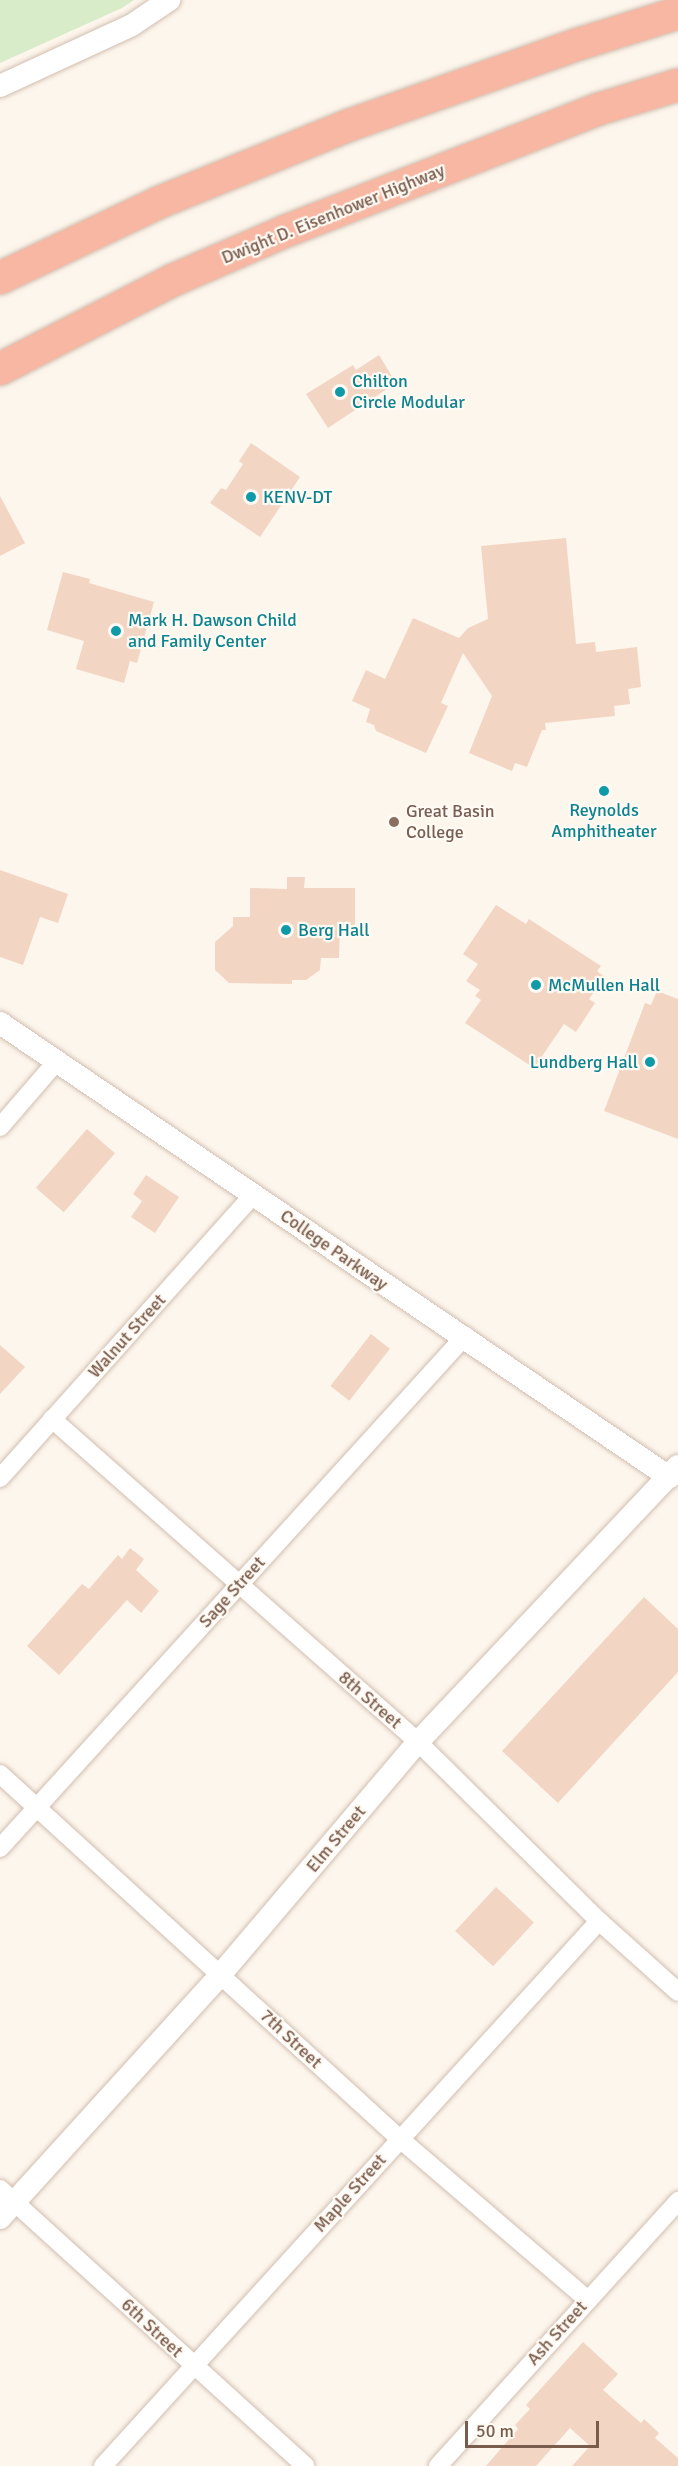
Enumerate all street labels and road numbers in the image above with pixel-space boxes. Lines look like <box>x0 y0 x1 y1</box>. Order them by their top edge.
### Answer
street label: Dwight D. Eisenhower Highway <box>218 159 448 269</box>
street label: College Parkway <box>276 1205 392 1295</box>
street label: Walnut Street <box>84 1289 170 1383</box>
street label: Sage Street <box>194 1552 270 1632</box>
street label: 8th Street <box>334 1667 406 1733</box>
street label: Elm Street <box>302 1801 370 1877</box>
street label: 7th Street <box>256 2005 326 2073</box>
street label: Maple Street <box>309 2149 391 2237</box>
street label: 6th Street <box>117 2294 187 2362</box>
street label: Ash Street <box>522 2296 592 2370</box>

